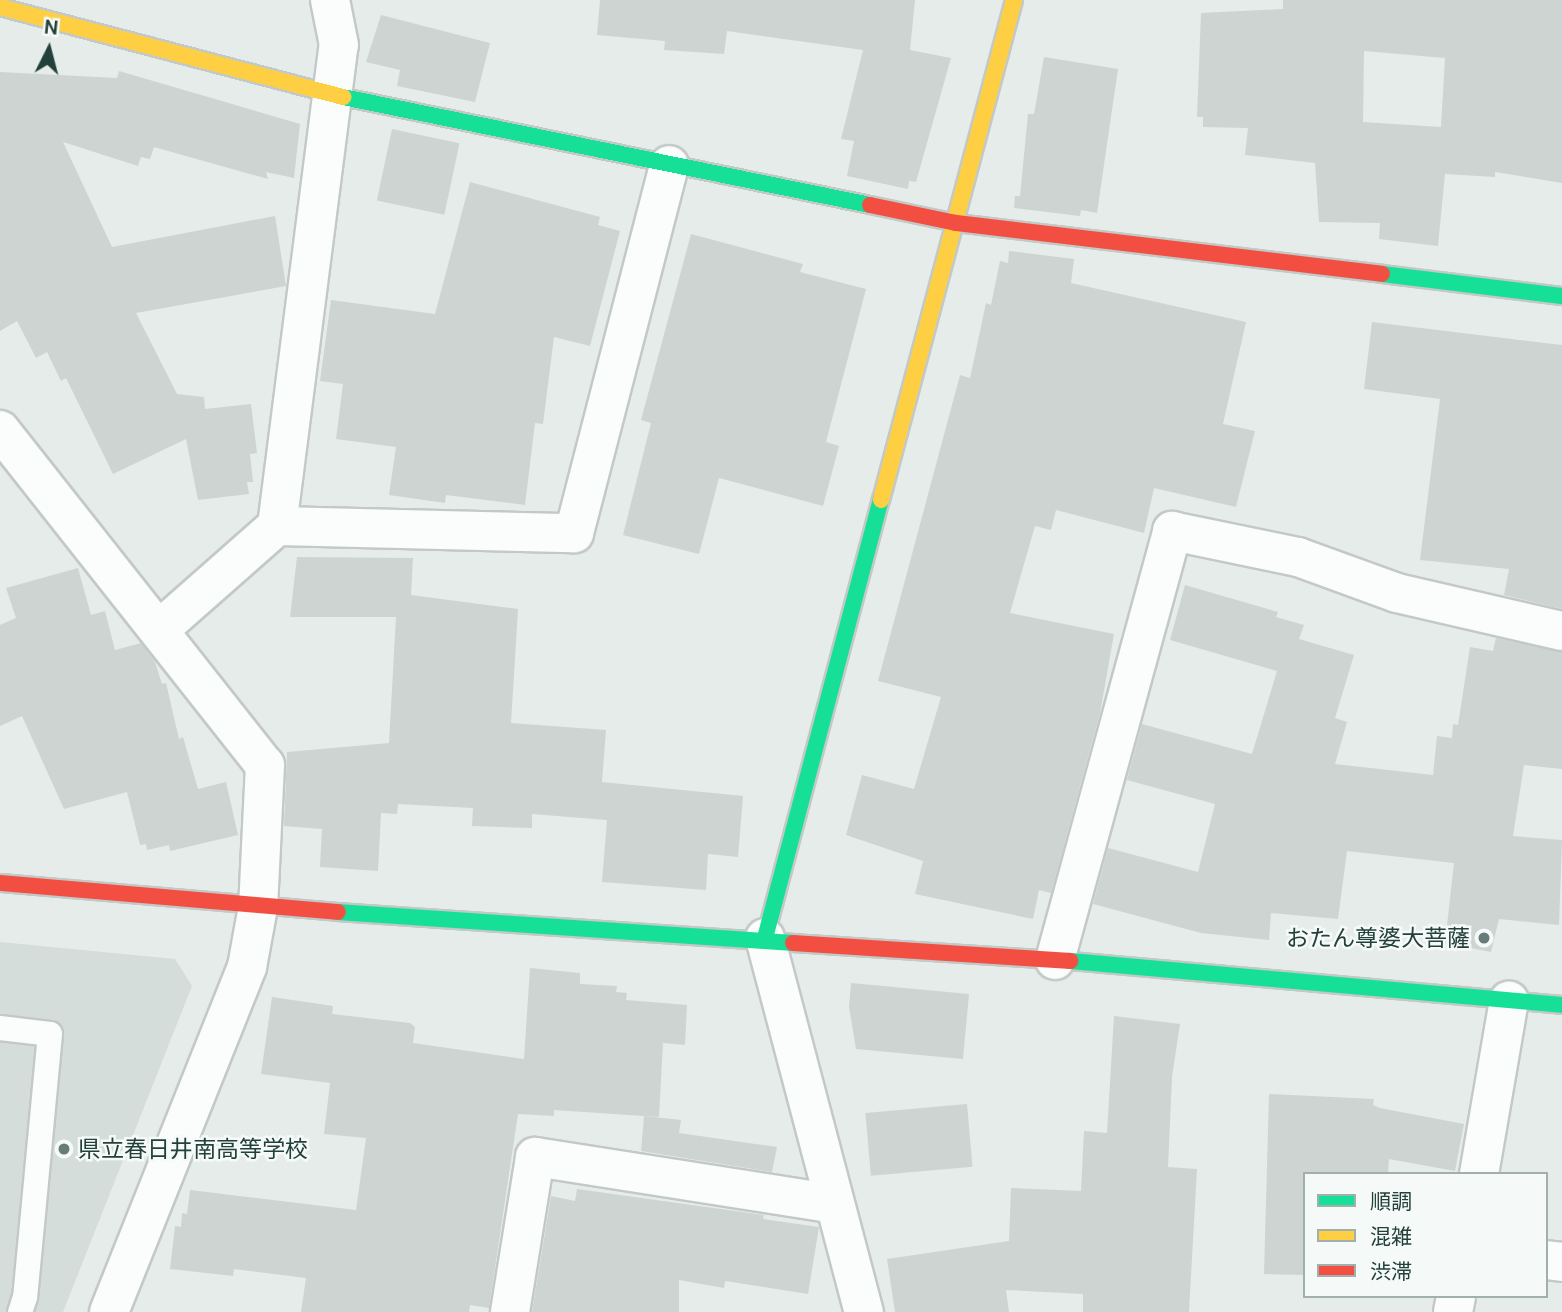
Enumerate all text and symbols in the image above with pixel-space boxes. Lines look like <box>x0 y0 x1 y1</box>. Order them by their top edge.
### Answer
north arrow <box>14 14 84 84</box>
text: N <box>43 14 59 41</box>
place label: おたん尊婆大菩薩 <box>1286 924 1470 952</box>
marker: おたん尊婆大菩薩 <box>1476 930 1492 946</box>
place label: 県立春日井南高等学校 <box>78 1135 308 1163</box>
marker: 県立春日井南高等学校 <box>56 1141 72 1157</box>
legend <box>1303 1172 1548 1298</box>
text: 順調 <box>1370 1188 1412 1216</box>
text: 混雑 <box>1370 1223 1412 1251</box>
text: 渋滞 <box>1370 1258 1412 1286</box>

